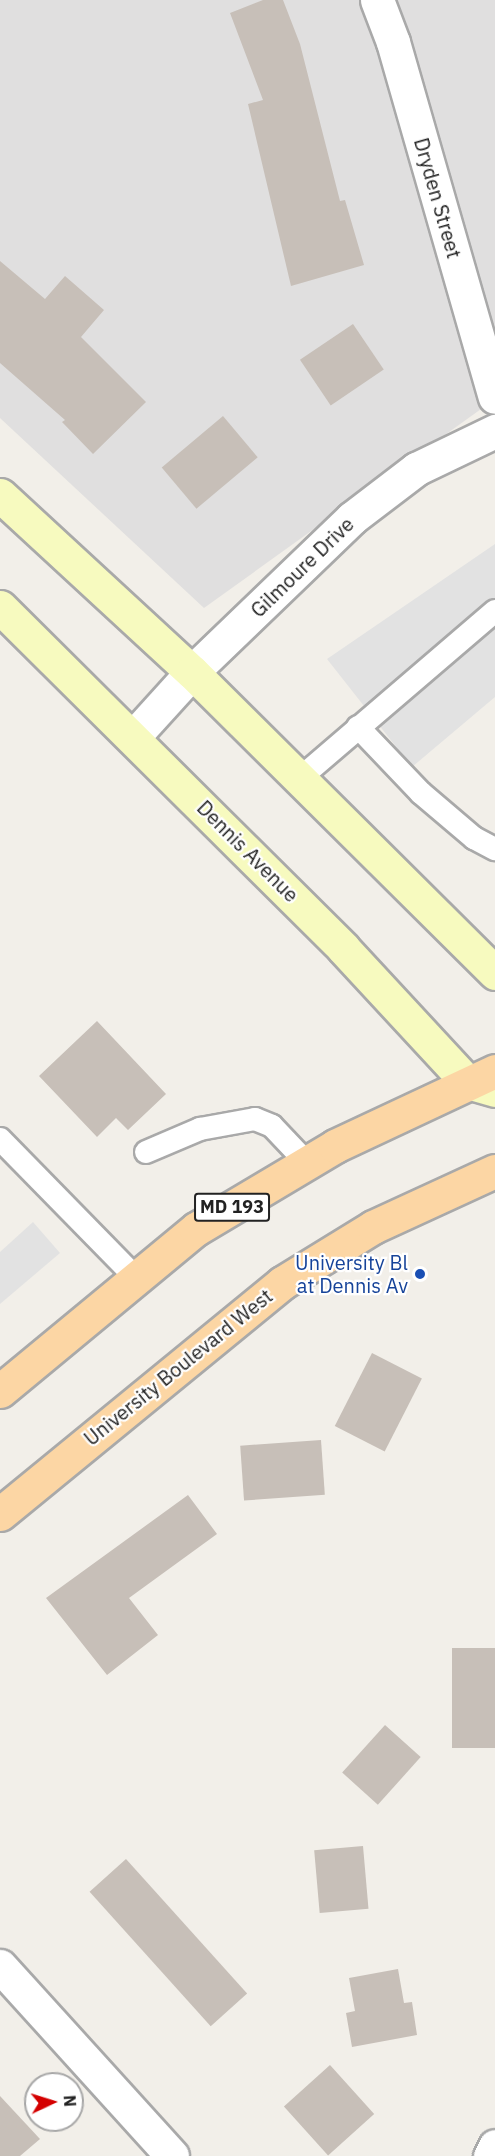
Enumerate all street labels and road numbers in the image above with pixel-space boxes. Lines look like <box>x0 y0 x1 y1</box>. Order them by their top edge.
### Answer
street label: Dryden Street <box>409 135 467 261</box>
street label: Gilmoure Drive <box>246 512 358 622</box>
street label: Dennis Avenue <box>192 795 304 907</box>
road number: MD 193 <box>193 1192 271 1222</box>
street label: University Boulevard West <box>79 1284 277 1450</box>

